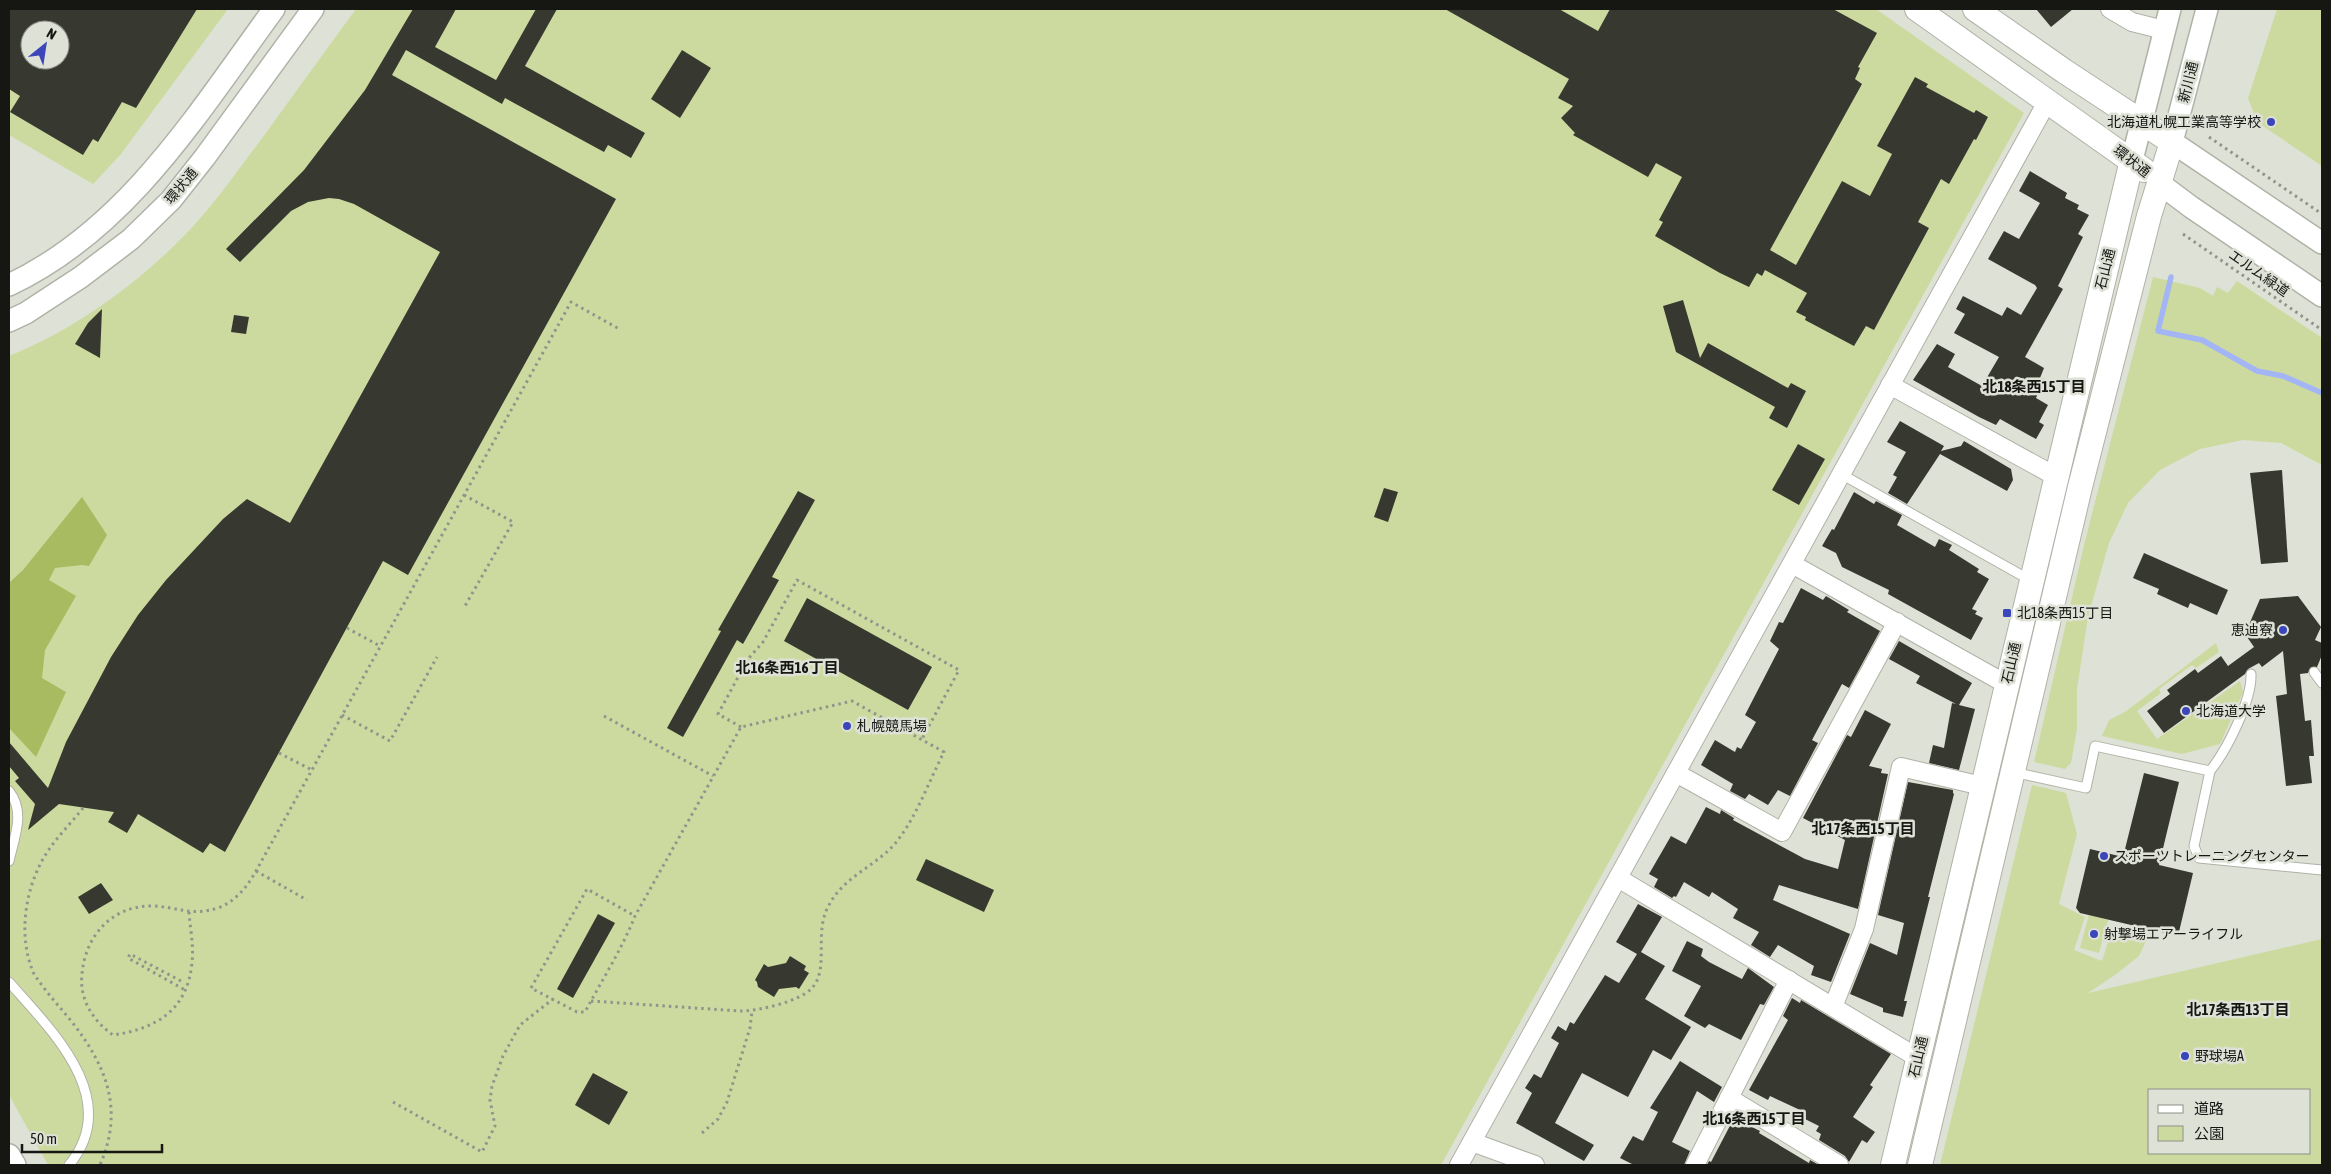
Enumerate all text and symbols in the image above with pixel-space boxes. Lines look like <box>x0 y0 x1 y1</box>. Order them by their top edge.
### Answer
north arrow <box>20 20 70 70</box>
text: N <box>44 25 59 43</box>
street label: 新川通 <box>2175 60 2201 104</box>
place label: 北海道札幌工業高等学校 <box>2107 114 2261 130</box>
marker: 北海道札幌工業高等学校 <box>2265 116 2277 128</box>
street label: 環状通 <box>2111 142 2153 180</box>
street label: 環状通 <box>161 165 201 207</box>
street label: エルム緑道 <box>2226 246 2292 300</box>
street label: 石山通 <box>2092 247 2118 291</box>
district label: 北18条西15丁目 <box>1982 378 2086 395</box>
place label: 北18条西15丁目 <box>2017 605 2113 621</box>
marker: 北18条西15丁目 <box>2001 607 2013 619</box>
place label: 恵迪寮 <box>2231 622 2273 638</box>
marker: 恵迪寮 <box>2277 624 2289 636</box>
street label: 石山通 <box>1998 641 2024 685</box>
district label: 北16条西16丁目 <box>735 659 839 676</box>
place label: 北海道大学 <box>2196 703 2266 719</box>
marker: 北海道大学 <box>2180 705 2192 717</box>
place label: 札幌競馬場 <box>857 718 927 734</box>
marker: 札幌競馬場 <box>841 720 853 732</box>
district label: 北17条西15丁目 <box>1811 820 1915 837</box>
place label: スポーツトレーニングセンター <box>2114 848 2310 864</box>
marker: スポーツトレーニングセンター <box>2098 850 2110 862</box>
place label: 射撃場エアーライフル <box>2104 926 2243 942</box>
marker: 射撃場エアーライフル <box>2088 928 2100 940</box>
district label: 北17条西13丁目 <box>2186 1001 2290 1018</box>
street label: 石山通 <box>1905 1035 1931 1079</box>
place label: 野球場A <box>2195 1048 2244 1064</box>
marker: 野球場A <box>2179 1050 2191 1062</box>
legend <box>2148 1089 2311 1154</box>
text: 道路 <box>2194 1100 2224 1117</box>
district label: 北16条西15丁目 <box>1702 1110 1806 1127</box>
scale bar <box>22 1122 162 1154</box>
text: 公園 <box>2194 1125 2224 1142</box>
text: 50 m <box>30 1130 57 1147</box>

